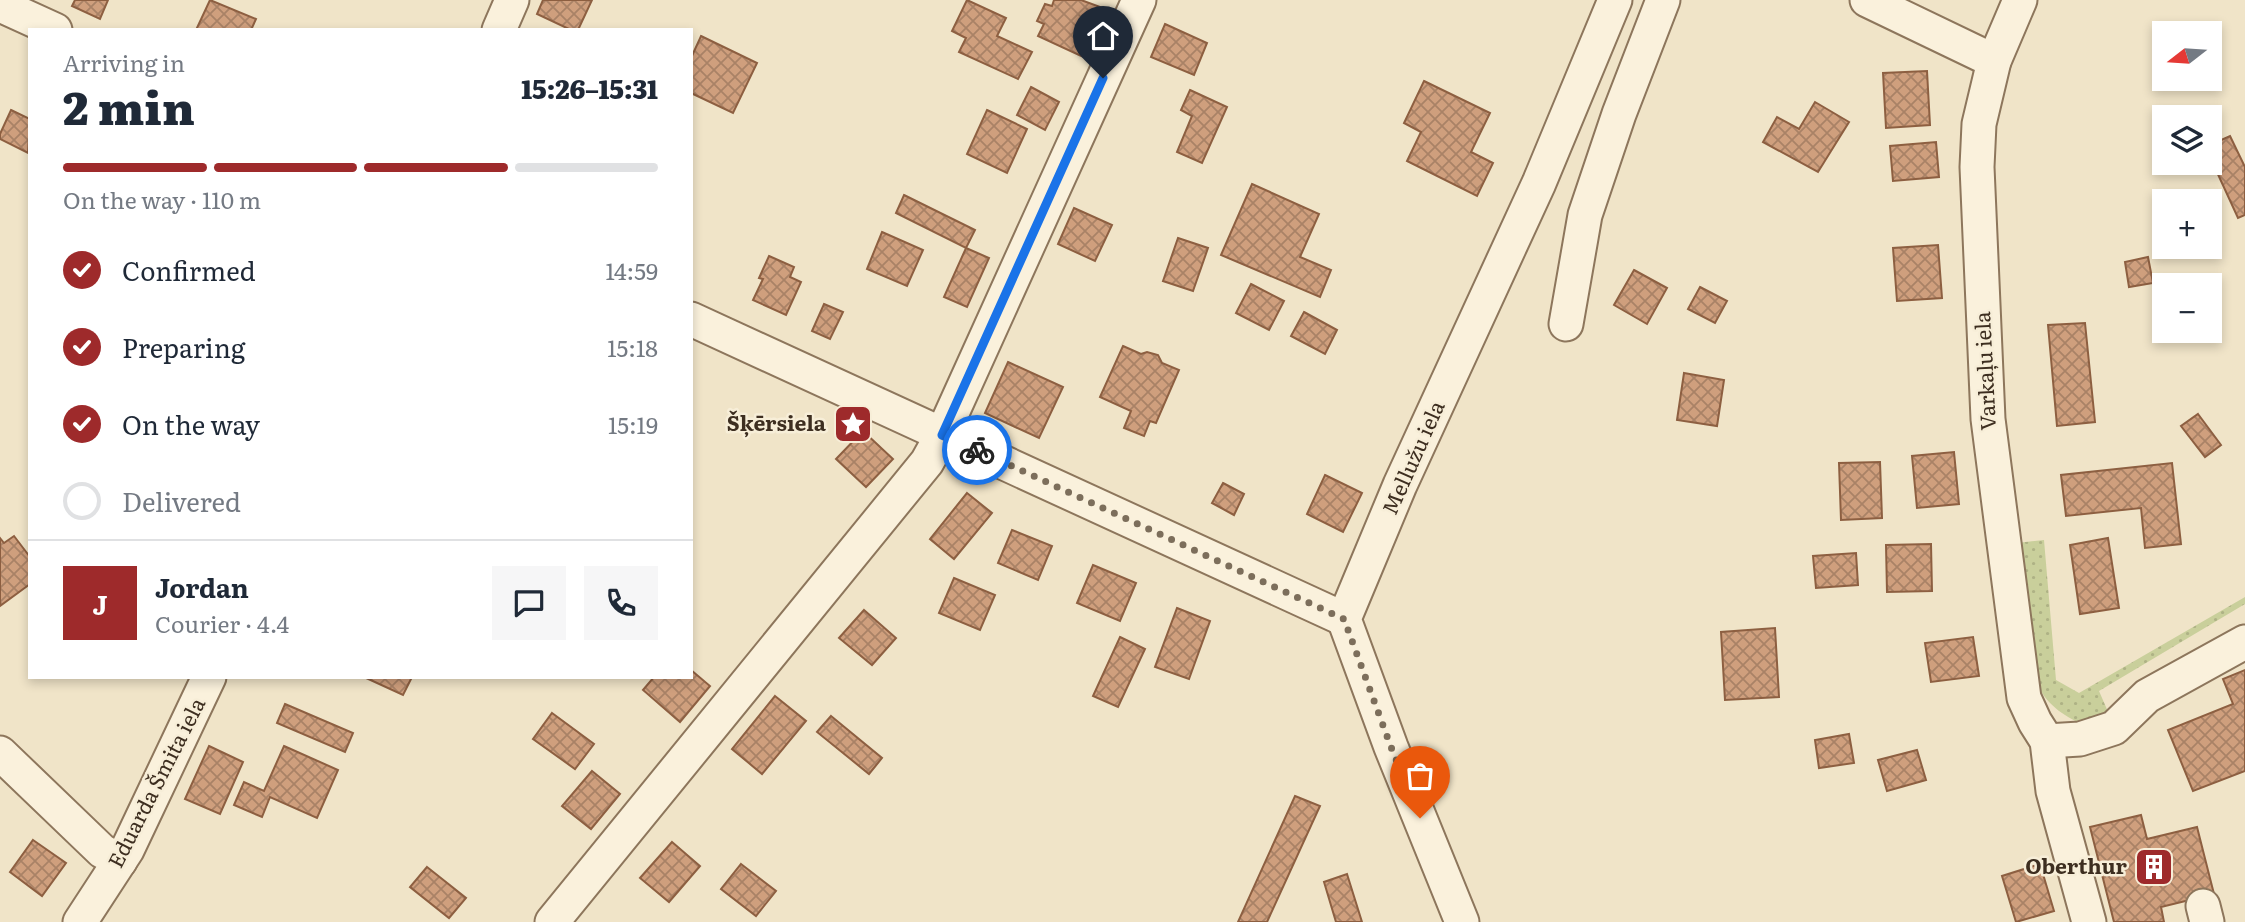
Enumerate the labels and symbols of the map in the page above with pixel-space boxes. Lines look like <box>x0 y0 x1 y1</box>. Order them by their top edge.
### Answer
pin <box>1073 6 1133 78</box>
north arrow <box>2152 21 2222 91</box>
street label: Varkaļu iela <box>1965 310 2002 431</box>
street label: Mellužu iela <box>1373 394 1451 519</box>
place icon: Šķērsiela <box>832 403 874 445</box>
place label: Šķērsiela <box>727 406 827 438</box>
courier <box>942 415 1012 485</box>
street label: Eduarda Šmita iela <box>98 691 211 872</box>
pin <box>1390 746 1450 818</box>
building icon: Oberthur <box>2133 846 2175 888</box>
place label: Oberthur <box>2025 849 2128 880</box>

